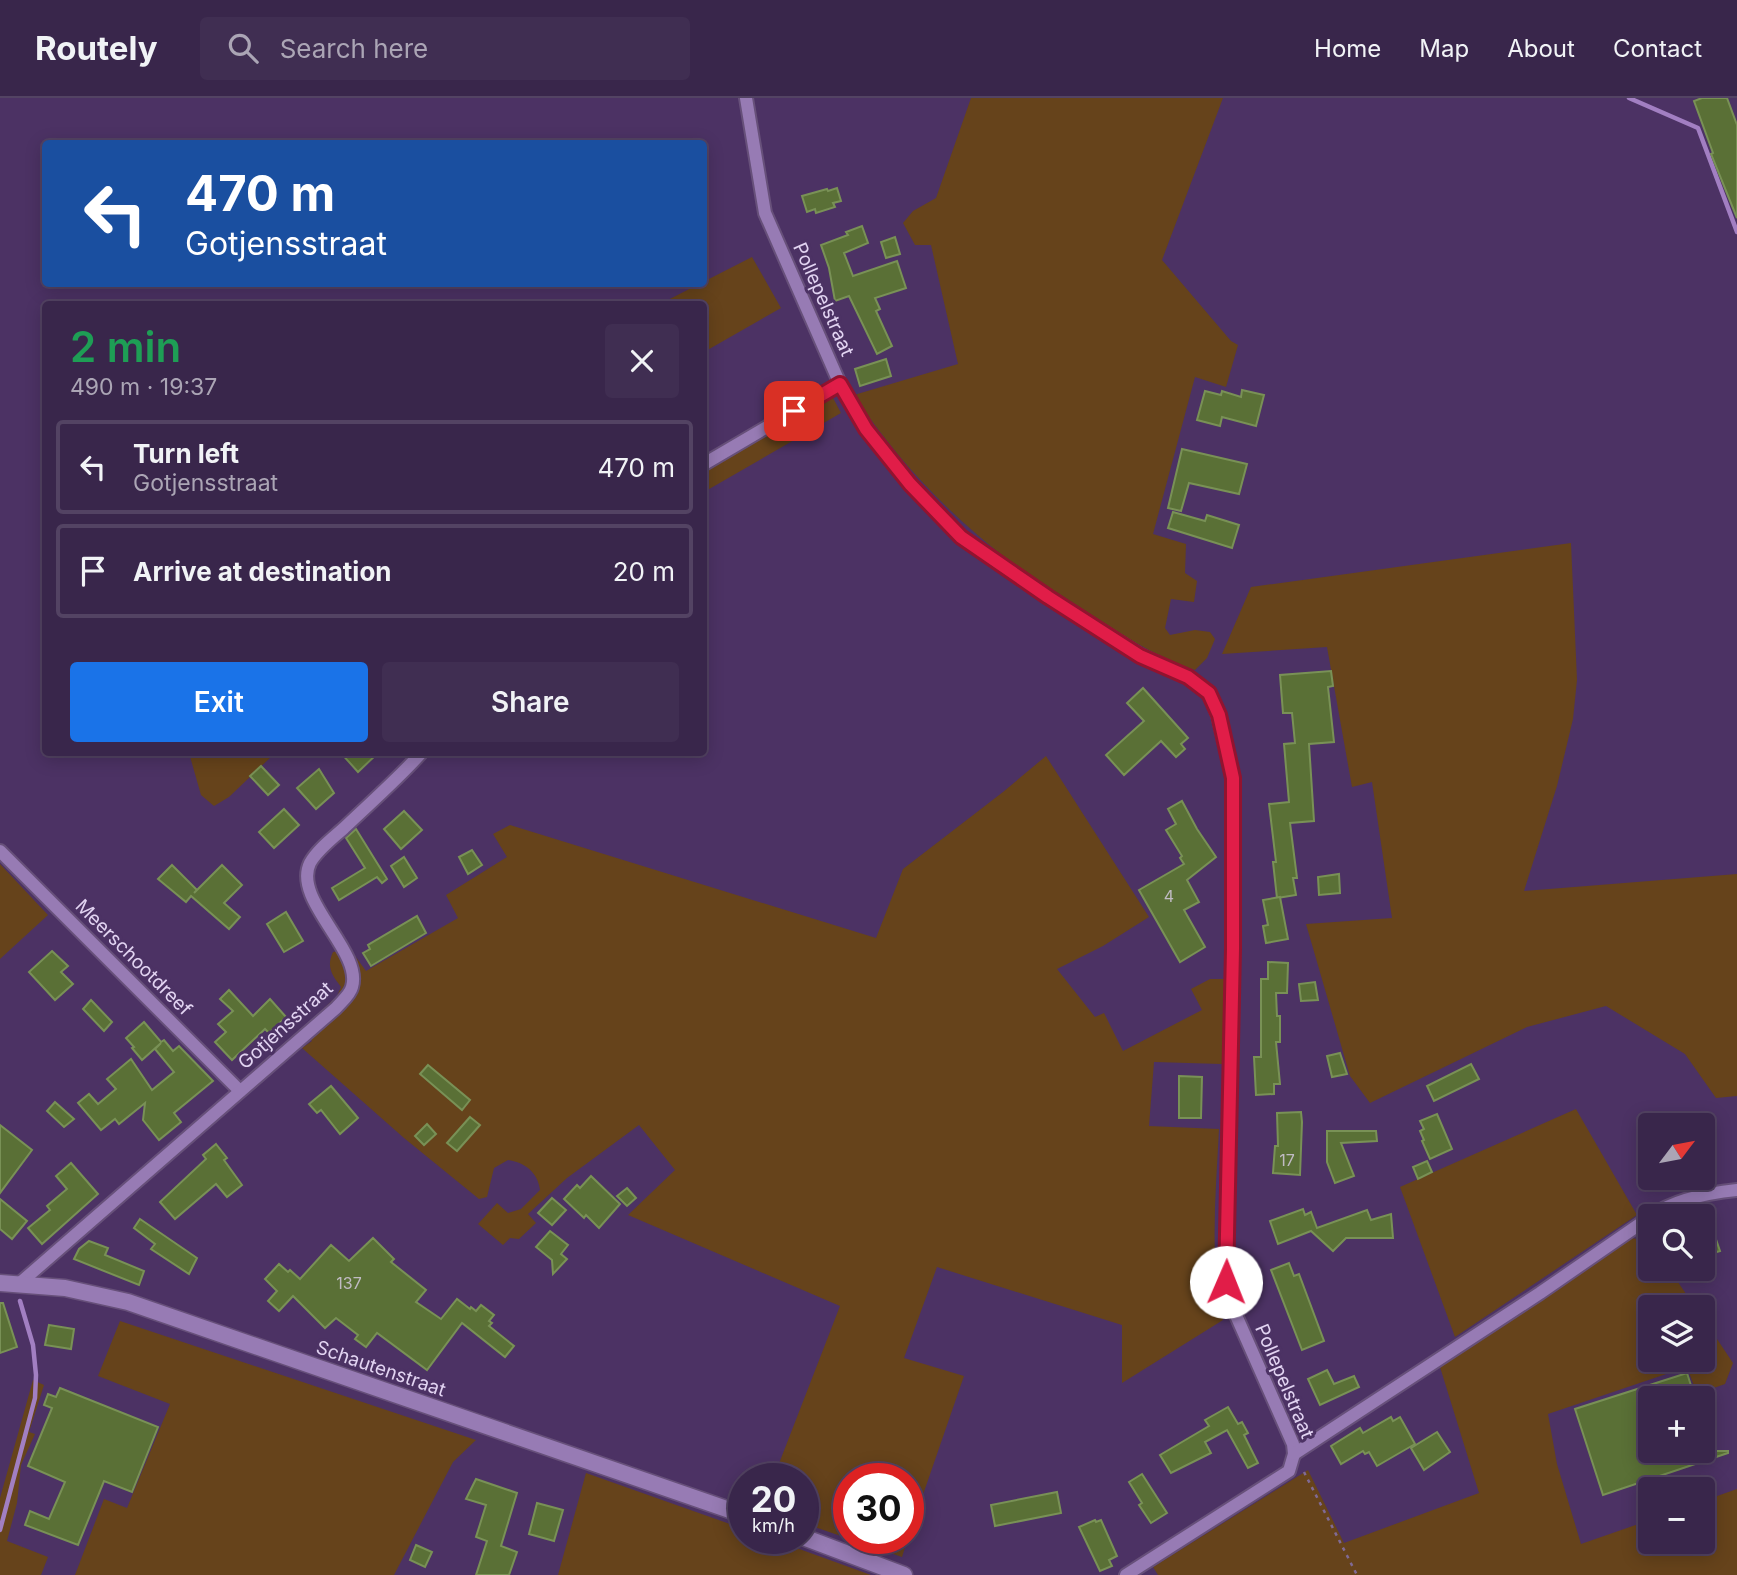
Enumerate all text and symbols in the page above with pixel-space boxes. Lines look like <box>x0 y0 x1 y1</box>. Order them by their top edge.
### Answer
search box <box>200 17 690 80</box>
text: Routely <box>35 28 158 68</box>
icon: search <box>224 29 262 67</box>
text: Search here <box>280 33 428 64</box>
text: Home <box>1314 34 1381 63</box>
text: Map <box>1419 34 1469 63</box>
text: About <box>1507 34 1575 63</box>
text: Contact <box>1613 34 1702 63</box>
text: 470 m <box>185 164 335 223</box>
icon: left <box>70 168 161 259</box>
text: Gotjensstraat <box>185 224 387 263</box>
street label: Pollepelstraat <box>788 239 859 360</box>
text: 2 min <box>70 321 181 372</box>
button: close <box>605 324 679 398</box>
text: 490 m · 19:37 <box>70 373 217 401</box>
pin <box>764 381 824 441</box>
icon: arrive <box>775 392 813 430</box>
text: Turn left <box>133 438 239 469</box>
icon: left <box>74 448 112 486</box>
text: 470 m <box>597 452 675 483</box>
text: Gotjensstraat <box>133 469 278 497</box>
icon: arrive <box>74 552 112 590</box>
text: Arrive at destination <box>133 556 392 587</box>
text: 20 m <box>613 556 675 587</box>
button: Exit <box>70 662 368 742</box>
button: Share <box>382 662 679 742</box>
house number: 4 <box>1164 886 1174 906</box>
street label: Meerschootdreef <box>71 894 197 1020</box>
street label: Gotjensstraat <box>233 977 338 1074</box>
north arrow <box>1638 1113 1715 1190</box>
map controls <box>1638 1113 1715 1554</box>
house number: 17 <box>1279 1150 1295 1170</box>
button: search <box>1638 1204 1715 1281</box>
position arrow <box>1189 1245 1263 1319</box>
house number: 137 <box>336 1273 362 1293</box>
button: layers <box>1638 1295 1715 1372</box>
street label: Pollepelstraat <box>1250 1321 1319 1442</box>
street label: Schautenstraat <box>313 1336 449 1401</box>
button: + <box>1638 1386 1715 1463</box>
speed limit sign: 30 <box>833 1463 924 1554</box>
button: − <box>1638 1477 1715 1554</box>
text: 20 <box>751 1478 796 1520</box>
text: km/h <box>752 1515 795 1536</box>

